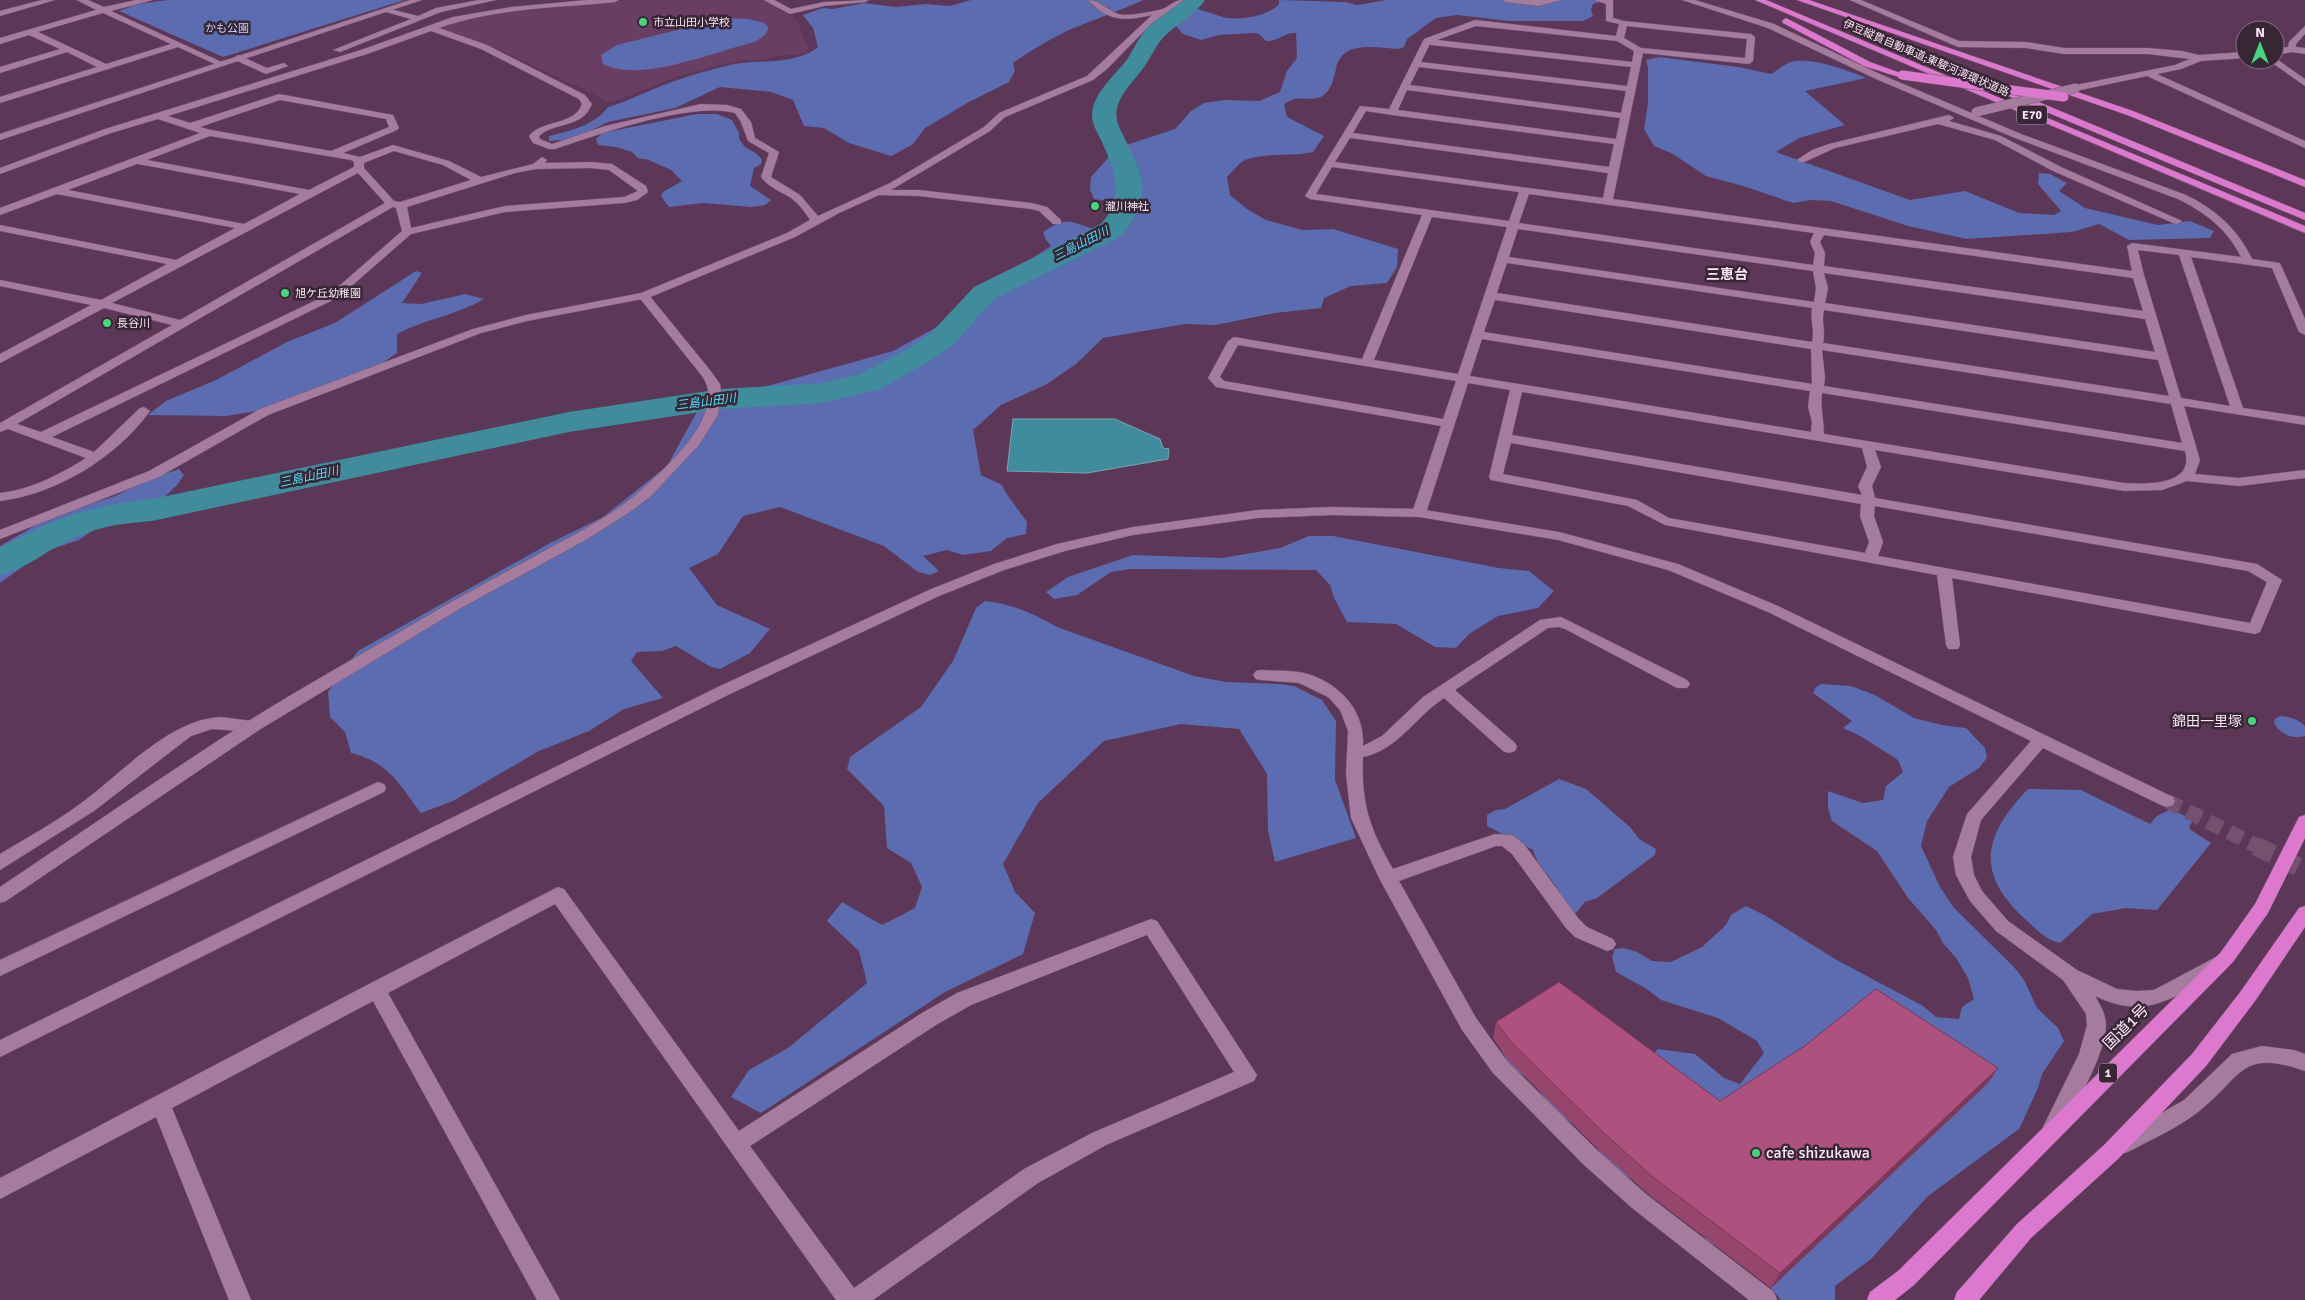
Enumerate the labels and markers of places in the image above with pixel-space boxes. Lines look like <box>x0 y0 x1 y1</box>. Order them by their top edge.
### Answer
marker: 市立山田小学校 <box>637 16 649 28</box>
place label: 市立山田小学校 <box>653 16 730 29</box>
marker: 瀧川神社 <box>1089 200 1101 212</box>
place label: 瀧川神社 <box>1105 200 1149 213</box>
marker: 旭ケ丘幼稚園 <box>279 287 291 299</box>
place label: 旭ケ丘幼稚園 <box>295 287 361 300</box>
marker: 長谷川 <box>101 317 113 329</box>
place label: 長谷川 <box>117 317 150 330</box>
place label: 錦田一里塚 <box>2172 713 2242 730</box>
marker: 錦田一里塚 <box>2246 715 2258 727</box>
place label: cafe shizukawa <box>1766 1143 1870 1163</box>
marker: cafe shizukawa <box>1750 1147 1762 1159</box>

